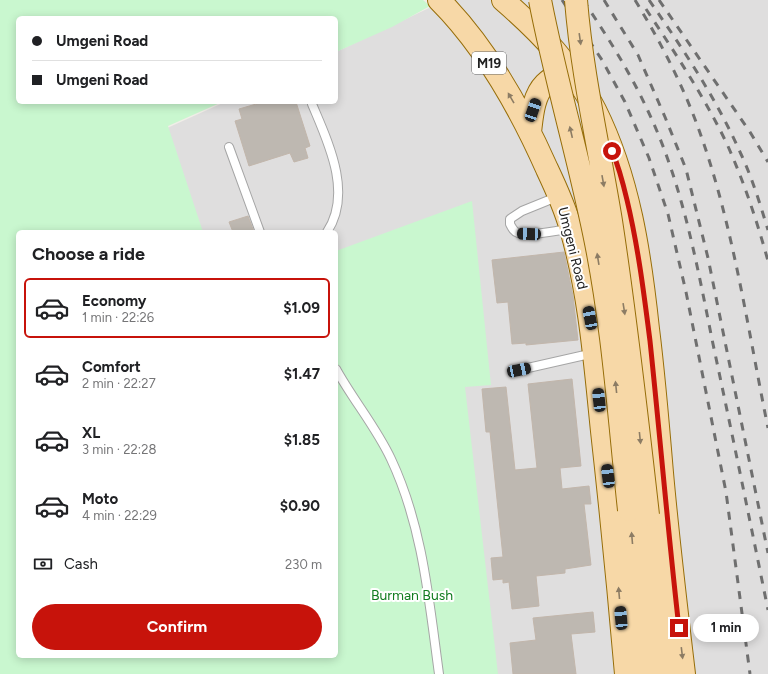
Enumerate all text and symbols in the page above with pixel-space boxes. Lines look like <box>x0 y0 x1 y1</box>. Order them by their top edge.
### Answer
text: Umgeni Road <box>56 32 148 50</box>
one-way arrow <box>577 33 583 45</box>
road number: M19 <box>472 52 506 74</box>
text: Umgeni Road <box>56 71 148 89</box>
one-way arrow <box>508 92 515 104</box>
car <box>523 97 543 123</box>
one-way arrow <box>567 125 573 138</box>
route start <box>603 142 621 160</box>
one-way arrow <box>601 175 607 187</box>
street label: Umgeni Road <box>554 205 591 291</box>
car <box>517 228 541 240</box>
text: Choose a ride <box>32 243 145 265</box>
one-way arrow <box>595 253 601 265</box>
icon: car <box>34 290 70 326</box>
text: Economy <box>82 292 147 310</box>
text: $1.09 <box>283 299 320 317</box>
one-way arrow <box>621 303 627 315</box>
car <box>582 305 598 331</box>
text: 1 min · 22:26 <box>82 310 154 325</box>
icon: car <box>34 356 70 392</box>
text: Comfort <box>82 358 141 376</box>
car <box>506 362 532 378</box>
text: $1.47 <box>284 365 320 383</box>
text: 2 min · 22:27 <box>82 376 156 391</box>
one-way arrow <box>613 381 619 393</box>
car <box>592 387 606 413</box>
icon: car <box>34 422 70 458</box>
text: XL <box>82 424 100 442</box>
text: $1.85 <box>284 431 320 449</box>
one-way arrow <box>636 432 643 444</box>
text: 3 min · 22:28 <box>82 442 156 457</box>
car <box>601 463 615 489</box>
icon: car <box>34 488 70 524</box>
text: Moto <box>82 490 118 508</box>
text: $0.90 <box>280 497 320 515</box>
text: 4 min · 22:29 <box>82 508 157 523</box>
one-way arrow <box>629 532 635 544</box>
icon: cash <box>32 553 54 575</box>
text: Cash <box>64 555 98 573</box>
text: 230 m <box>285 557 322 572</box>
park label: Burman Bush <box>371 587 453 604</box>
one-way arrow <box>615 587 622 599</box>
button: Confirm <box>32 604 322 650</box>
car <box>614 606 628 630</box>
callout: 1 min <box>693 614 759 642</box>
route end <box>670 619 688 637</box>
text: 1 min <box>711 620 741 635</box>
one-way arrow <box>678 647 685 659</box>

